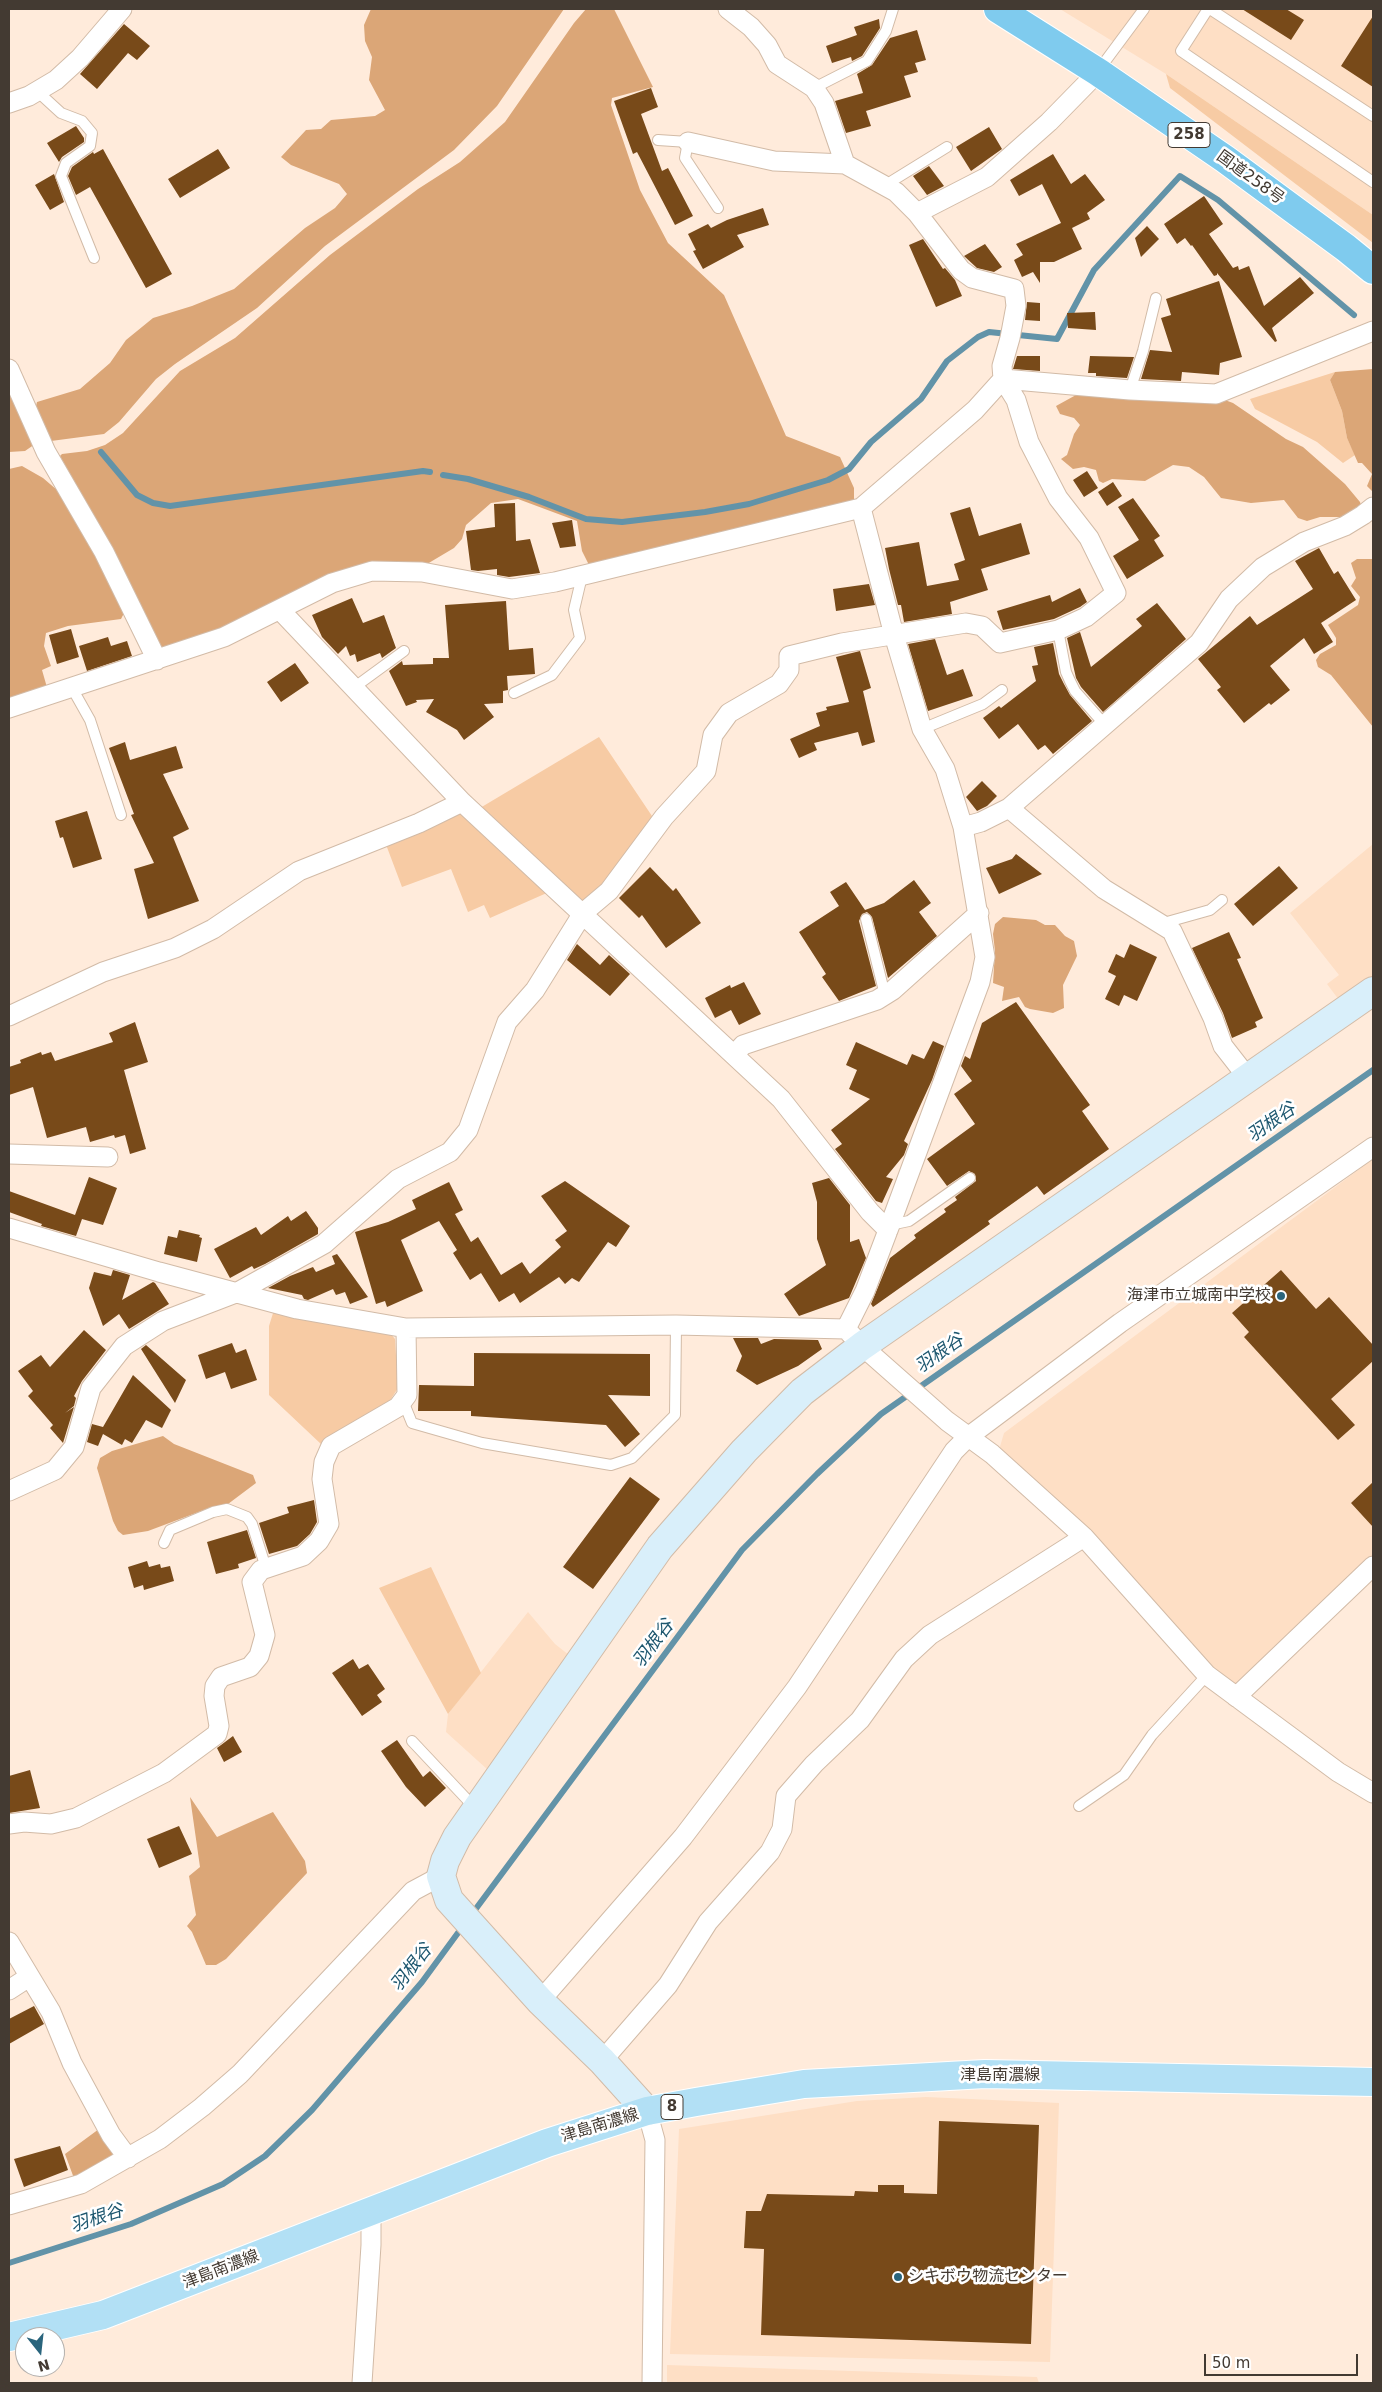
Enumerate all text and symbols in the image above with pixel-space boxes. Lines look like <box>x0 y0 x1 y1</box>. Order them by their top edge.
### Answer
road number: 258 <box>1168 122 1210 148</box>
street label: 国道258号 <box>1213 147 1287 209</box>
water label: 羽根谷 <box>1244 1099 1300 1147</box>
place label: 海津市立城南中学校 <box>1127 1286 1271 1306</box>
marker: 海津市立城南中学校 <box>1275 1290 1287 1302</box>
water label: 羽根谷 <box>912 1330 968 1378</box>
water label: 羽根谷 <box>629 1616 679 1672</box>
water label: 羽根谷 <box>387 1940 437 1996</box>
street label: 津島南濃線 <box>960 2066 1040 2086</box>
road number: 8 <box>661 2094 683 2120</box>
street label: 津島南濃線 <box>559 2105 641 2147</box>
water label: 羽根谷 <box>68 2200 126 2238</box>
street label: 津島南濃線 <box>180 2247 262 2293</box>
place label: シキボウ物流センター <box>908 2267 1068 2287</box>
marker: シキボウ物流センター <box>892 2271 904 2283</box>
north arrow <box>15 2327 65 2377</box>
scale bar <box>1207 2344 1361 2376</box>
text: 50 m <box>1212 2354 1250 2372</box>
text: N <box>36 2356 52 2375</box>

